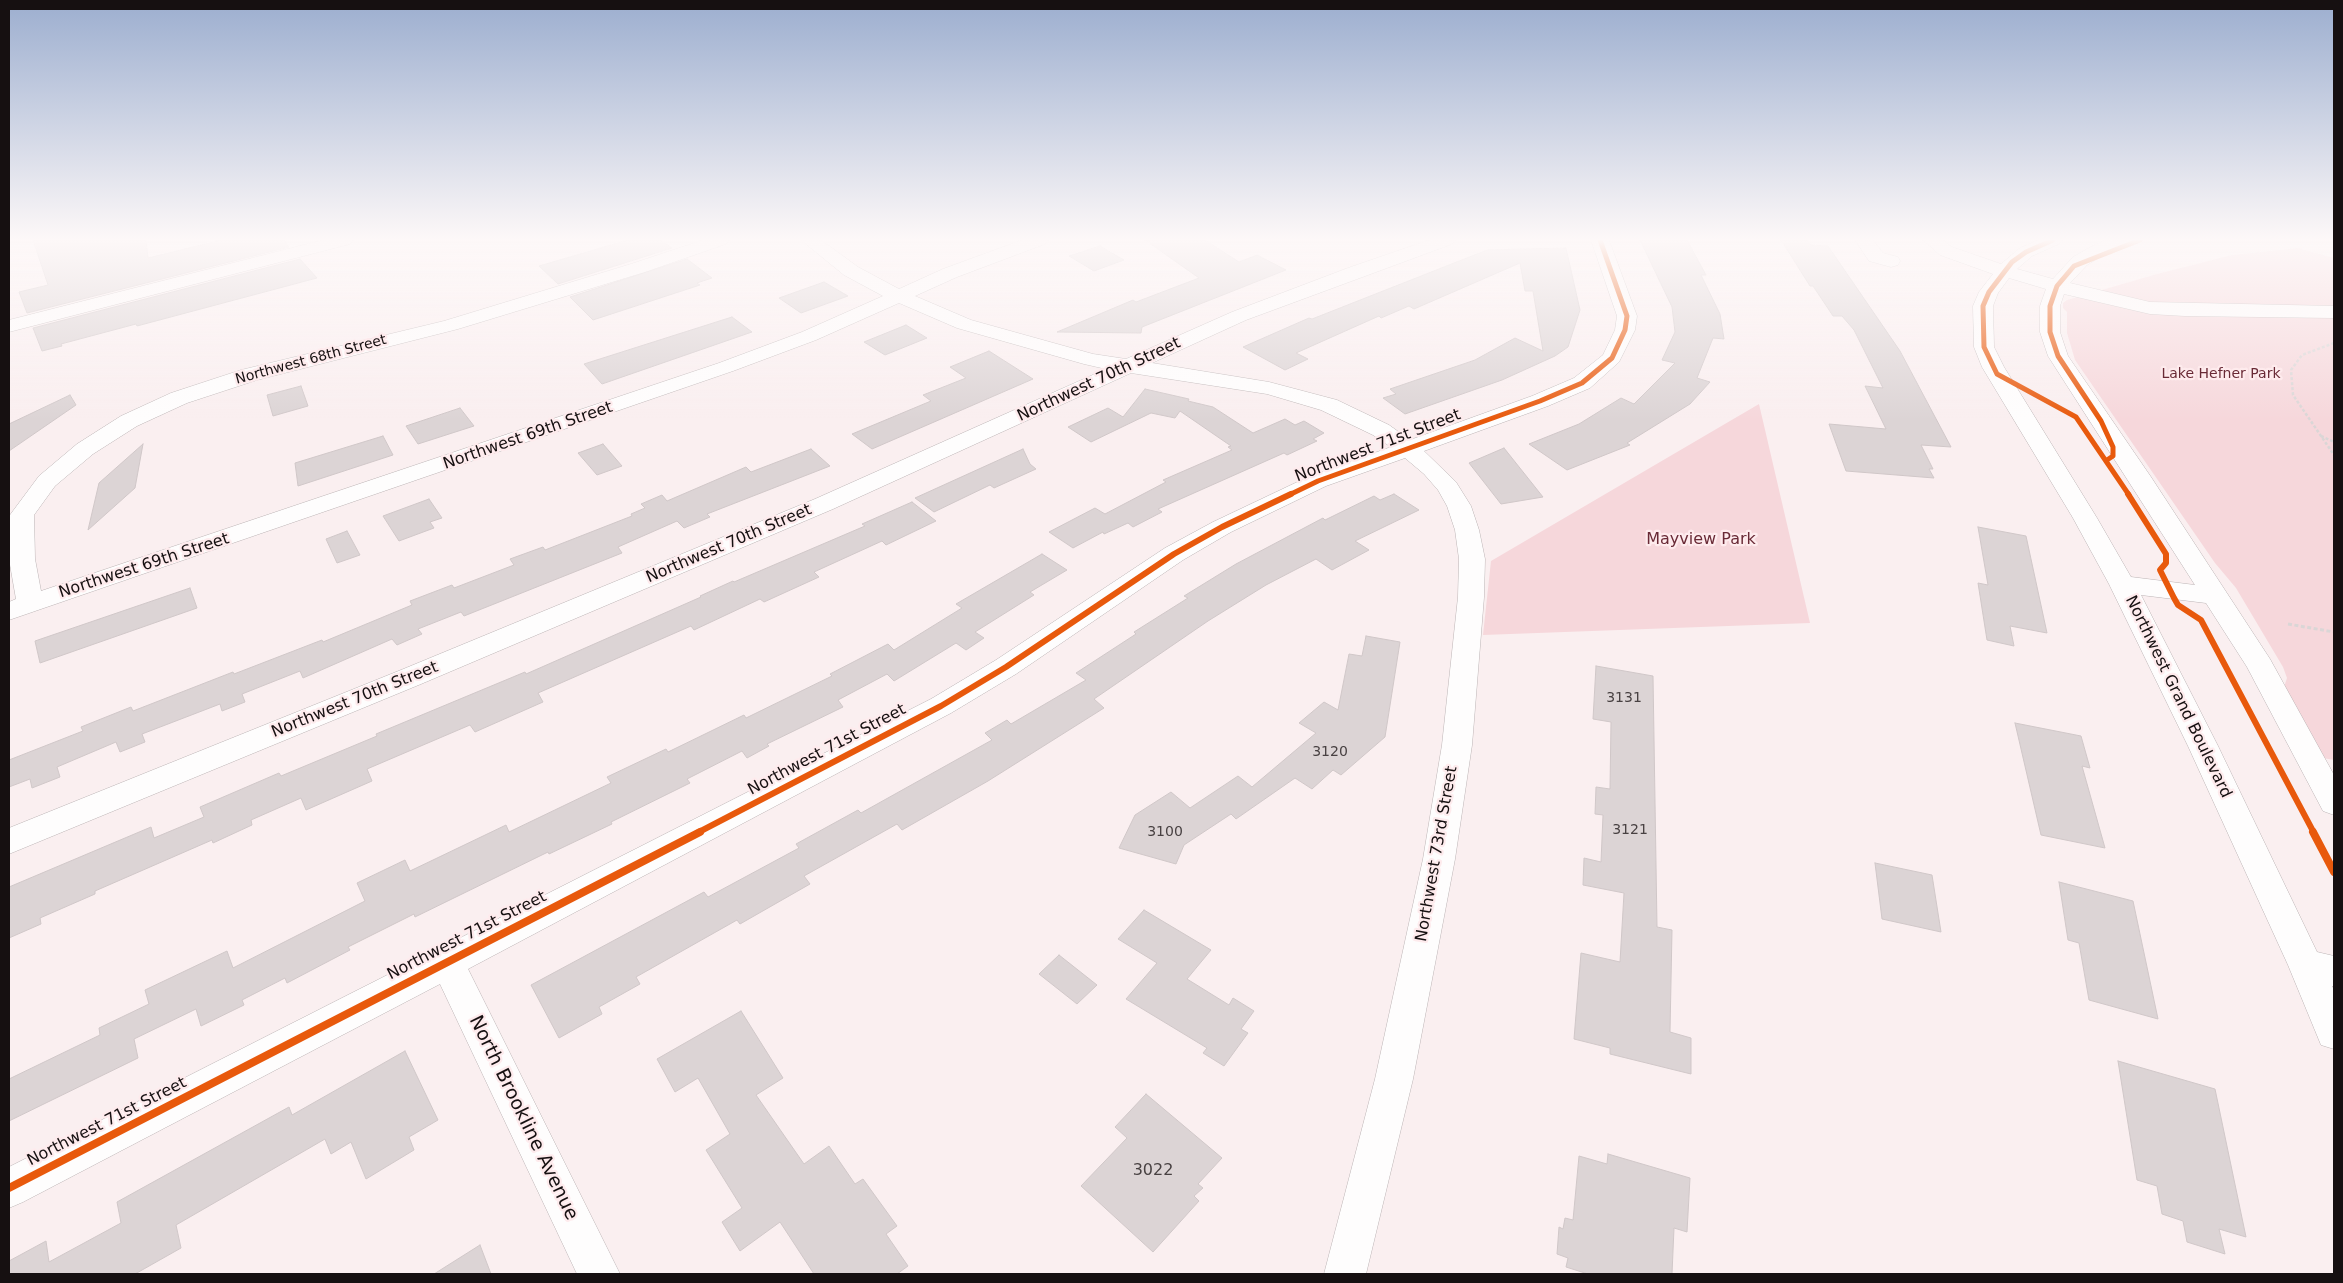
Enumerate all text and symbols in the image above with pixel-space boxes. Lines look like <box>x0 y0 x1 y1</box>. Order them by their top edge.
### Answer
street label: Northwest 68th Street <box>234 332 388 388</box>
street label: Northwest 70th Street <box>1014 334 1184 426</box>
park label: Lake Hefner Park <box>2161 366 2281 382</box>
street label: Northwest 69th Street <box>441 398 615 474</box>
street label: Northwest 71st Street <box>1292 405 1464 487</box>
street label: Northwest 70th Street <box>643 500 815 588</box>
street label: Northwest 69th Street <box>56 529 232 603</box>
park label: Mayview Park <box>1646 530 1756 550</box>
street label: Northwest Grand Boulevard <box>2121 593 2235 801</box>
street label: Northwest 70th Street <box>269 658 441 742</box>
house number: 3131 <box>1606 690 1642 706</box>
street label: Northwest 71st Street <box>745 700 909 800</box>
house number: 3120 <box>1312 744 1348 760</box>
street label: Northwest 73rd Street <box>1412 765 1462 943</box>
house number: 3121 <box>1612 822 1648 838</box>
house number: 3100 <box>1147 824 1183 840</box>
street label: Northwest 71st Street <box>384 887 550 985</box>
street label: North Brookline Avenue <box>463 1012 583 1224</box>
street label: Northwest 71st Street <box>24 1073 190 1171</box>
house number: 3022 <box>1133 1161 1173 1181</box>

